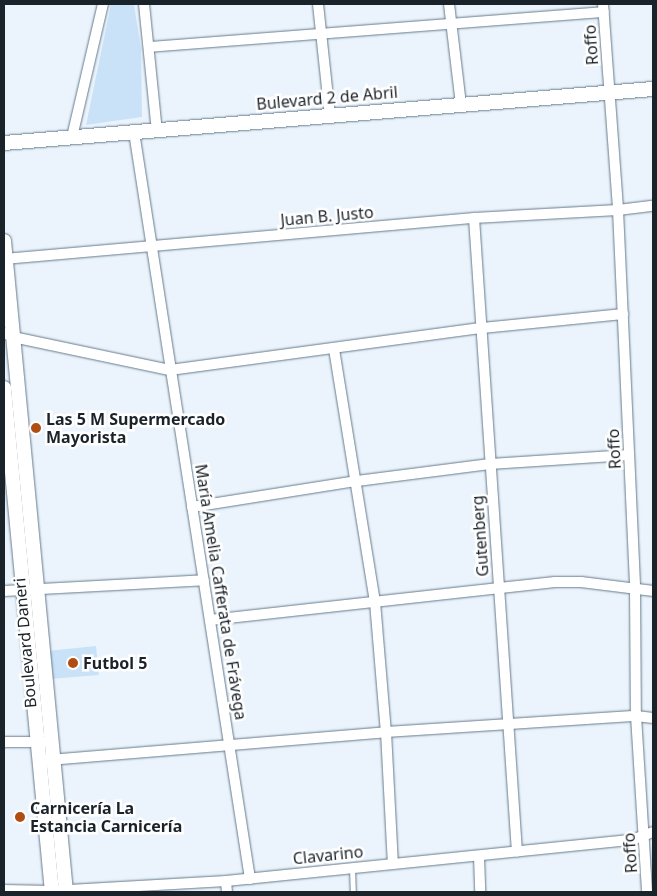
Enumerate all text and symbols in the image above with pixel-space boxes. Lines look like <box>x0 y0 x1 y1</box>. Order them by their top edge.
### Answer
street label: Roffo <box>580 24 602 66</box>
street label: Bulevard 2 de Abril <box>256 82 398 114</box>
street label: Juan B. Justo <box>280 202 374 230</box>
place label: Las 5 M Supermercado Mayorista <box>46 409 225 447</box>
marker: Las 5 M Supermercado Mayorista <box>30 422 42 434</box>
street label: Roffo <box>603 428 625 470</box>
street label: María Amelia Cafferata de Frávega <box>191 463 251 721</box>
street label: Gutenberg <box>468 495 492 577</box>
street label: Boulevard Daneri <box>10 577 40 709</box>
place label: Futbol 5 <box>83 653 147 673</box>
marker: Futbol 5 <box>67 657 79 669</box>
place label: Carnicería La Estancia Carnicería <box>30 798 182 836</box>
marker: Carnicería La Estancia Carnicería <box>14 811 26 823</box>
street label: Roffo <box>619 832 641 874</box>
street label: Clavarino <box>292 842 364 868</box>

